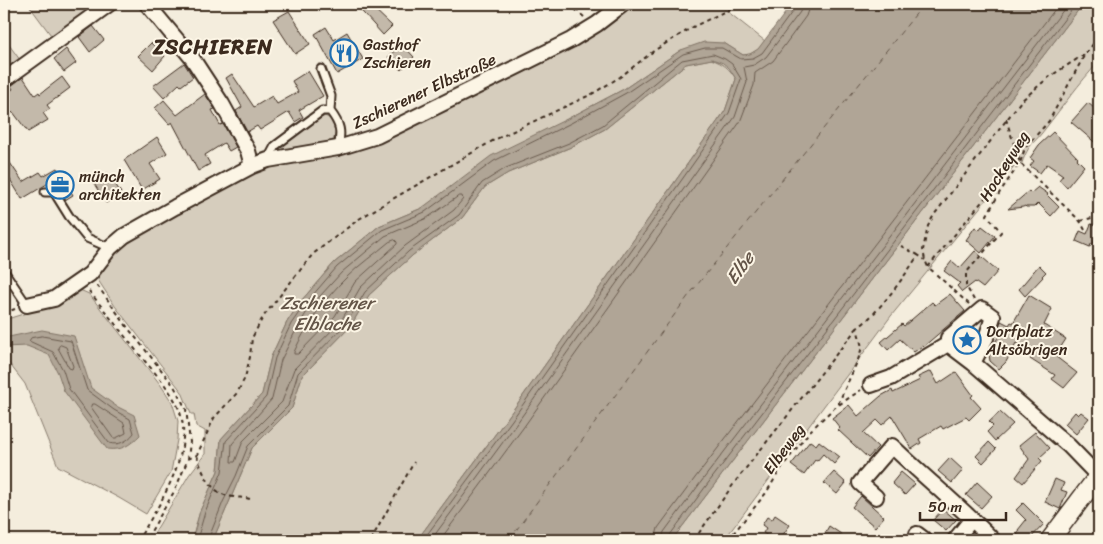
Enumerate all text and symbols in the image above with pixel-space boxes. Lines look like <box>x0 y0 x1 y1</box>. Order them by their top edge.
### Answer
district label: ZSCHIEREN <box>152 28 273 66</box>
place label: Gasthof Zschieren <box>363 30 431 77</box>
restaurant icon: Gasthof Zschieren <box>329 38 359 68</box>
street label: Zschierener Elbstraße <box>347 45 501 137</box>
street label: Hockeyweg <box>971 125 1037 207</box>
place label: münch architekten <box>79 162 161 209</box>
office icon: münch architekten <box>45 170 75 200</box>
water label: Elbe <box>717 243 764 291</box>
water label: Zschierener Elblache <box>280 287 377 340</box>
place label: Dorfplatz Altsöbrigen <box>985 317 1068 364</box>
place icon: Dorfplatz Altsöbrigen <box>952 325 982 355</box>
street label: Elbeweg <box>755 417 813 481</box>
scale bar <box>920 489 1007 521</box>
text: 50 m <box>928 494 963 520</box>

